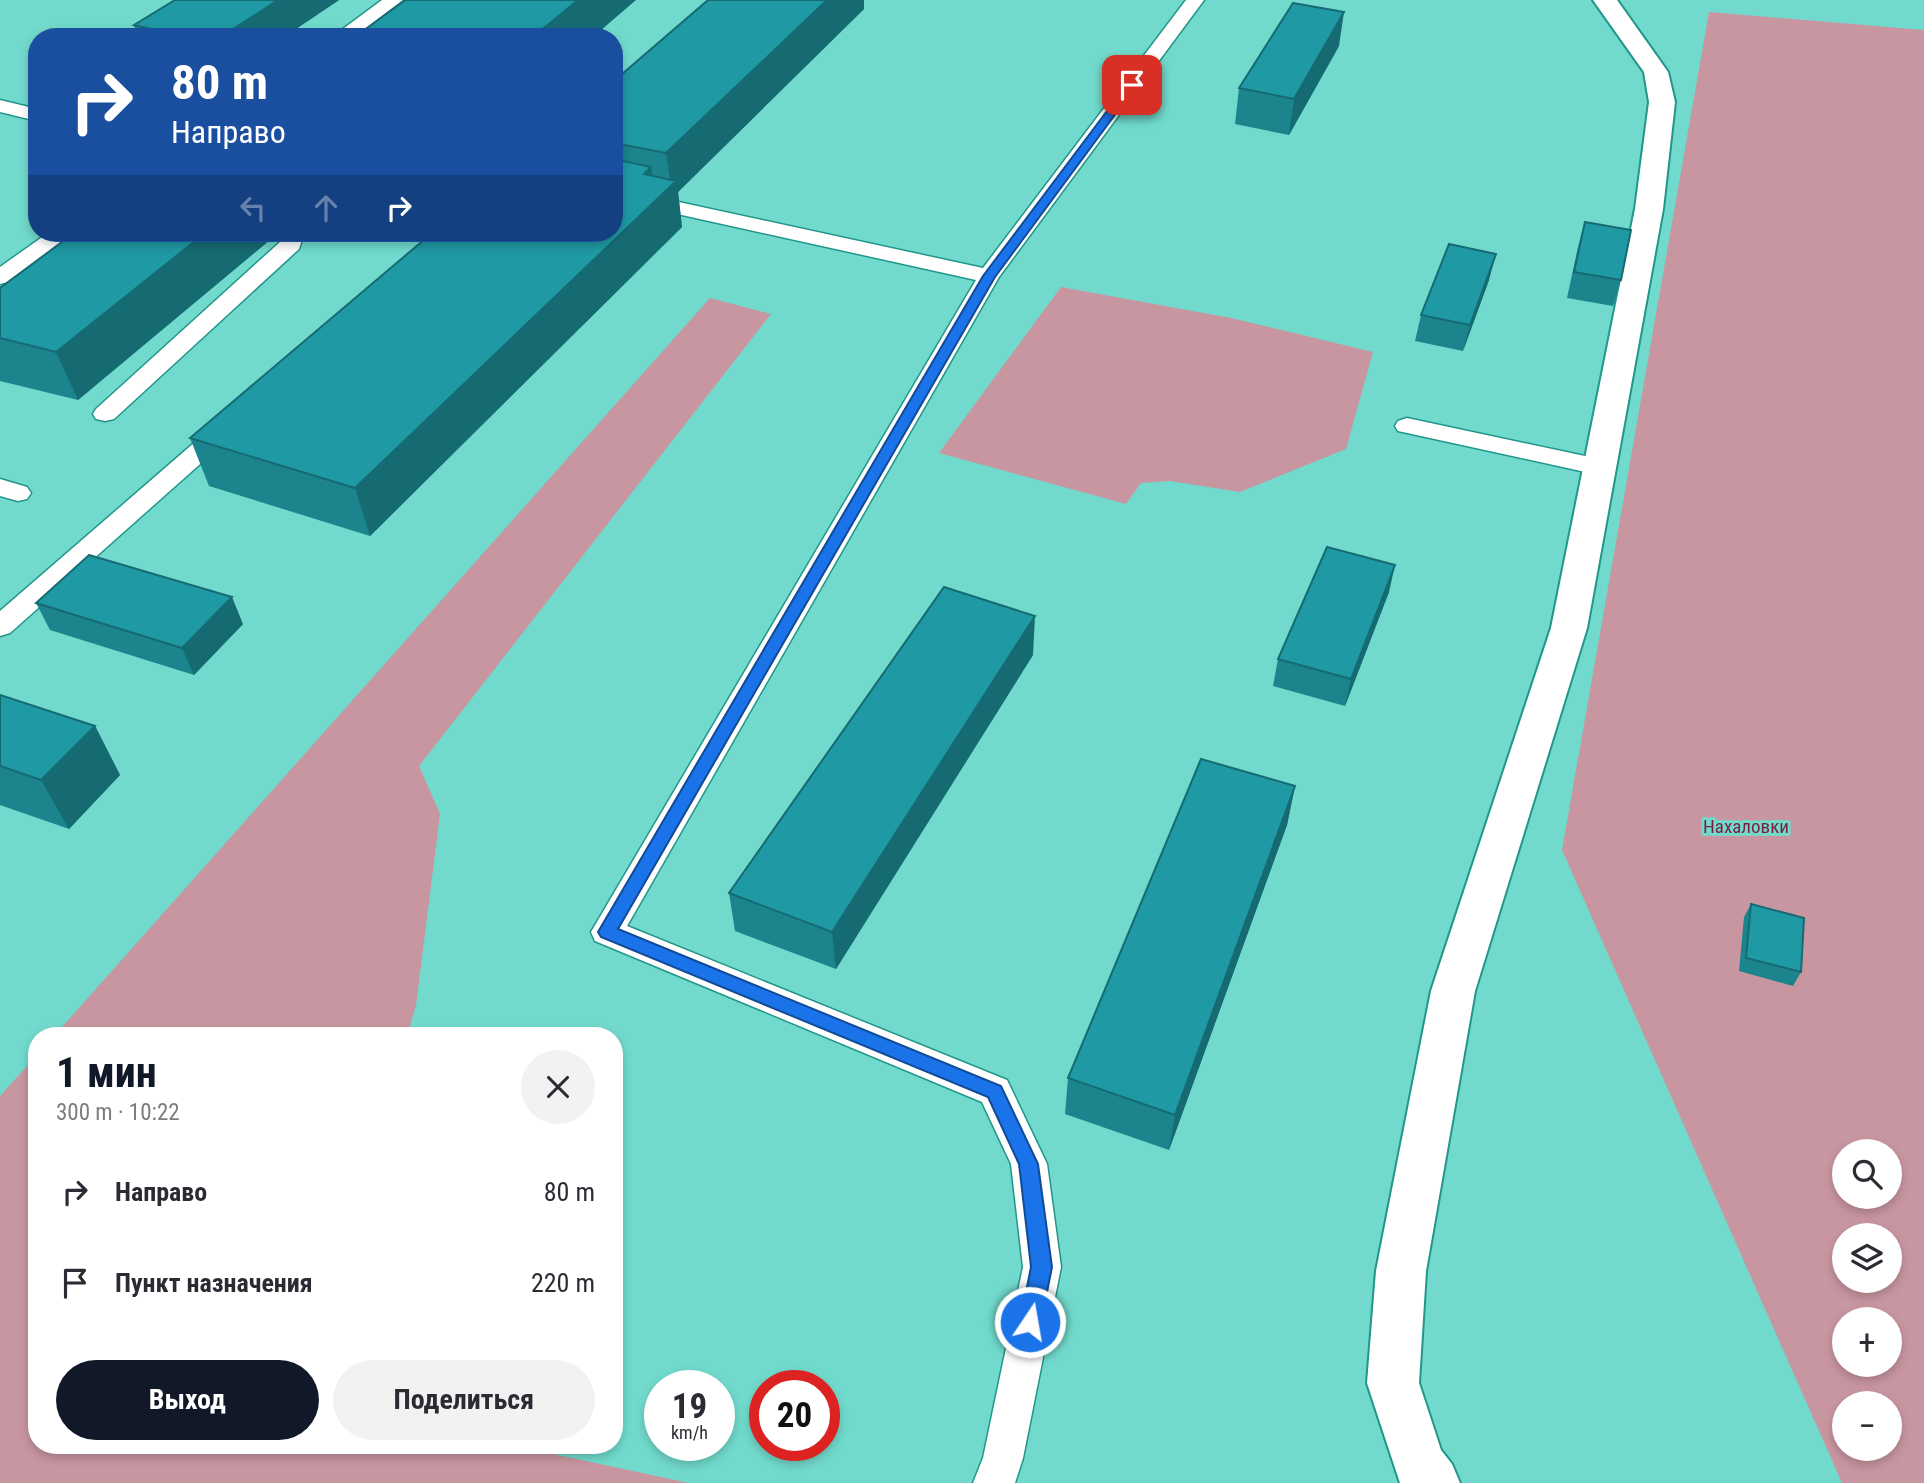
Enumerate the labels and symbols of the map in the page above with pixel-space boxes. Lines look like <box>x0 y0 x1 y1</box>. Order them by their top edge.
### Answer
pin <box>1102 55 1162 115</box>
park label: Нахаловки <box>1703 815 1789 838</box>
position arrow <box>993 1285 1067 1359</box>
speed limit sign: 20 <box>749 1370 840 1461</box>

